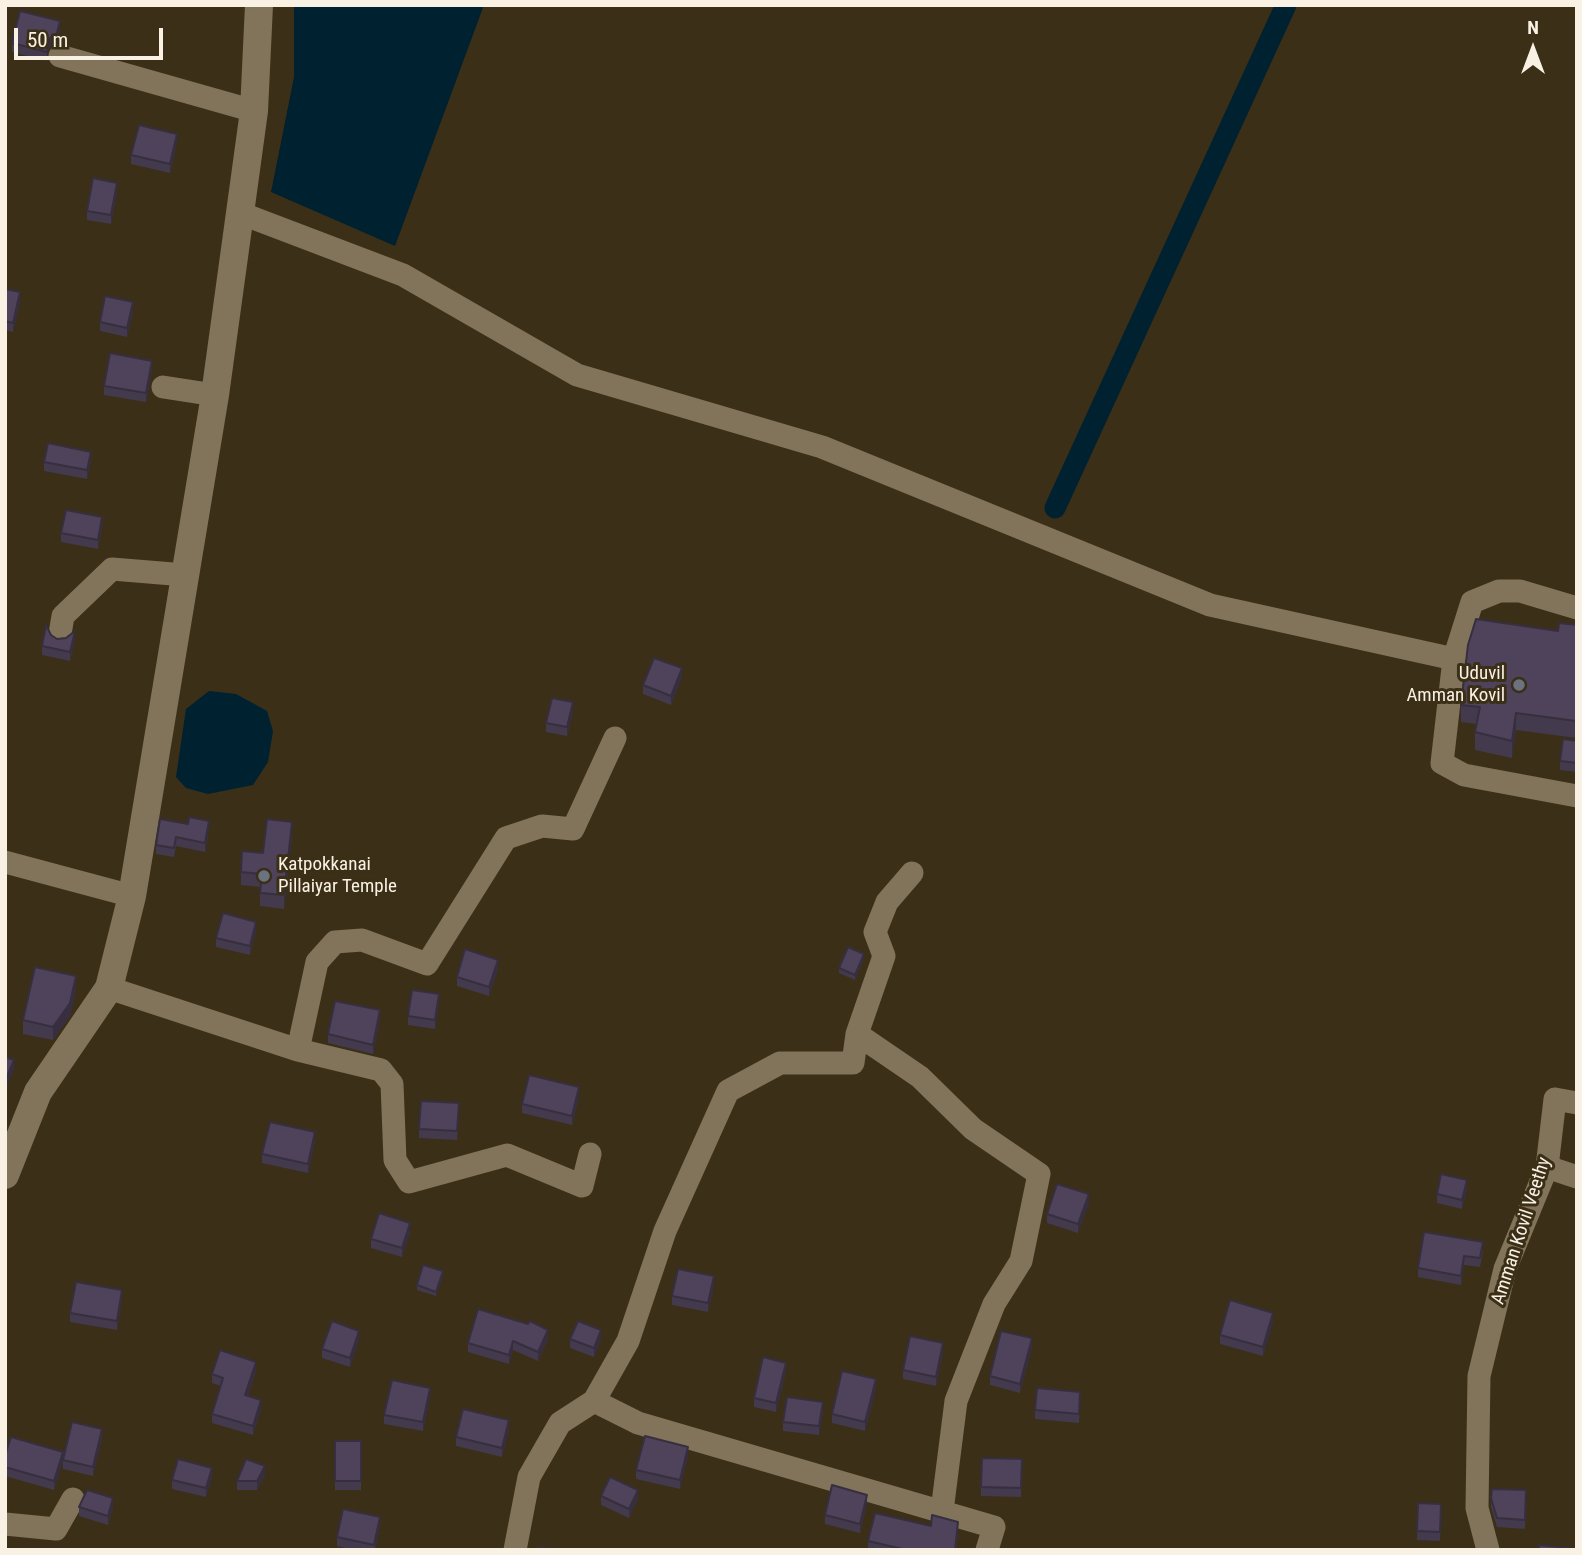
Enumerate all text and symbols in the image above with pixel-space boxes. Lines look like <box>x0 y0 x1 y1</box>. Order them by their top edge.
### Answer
scale bar <box>18 14 166 58</box>
north arrow <box>1498 14 1568 84</box>
text: N <box>1527 16 1539 39</box>
text: 50 m <box>27 28 68 52</box>
place label: Uduvil Amman Kovil <box>1406 663 1505 707</box>
marker: Uduvil Amman Kovil <box>1511 677 1527 693</box>
place label: Katpokkanai Pillaiyar Temple <box>278 854 397 898</box>
marker: Katpokkanai Pillaiyar Temple <box>256 868 272 884</box>
street label: Amman Kovil Veethy <box>1487 1154 1557 1308</box>

